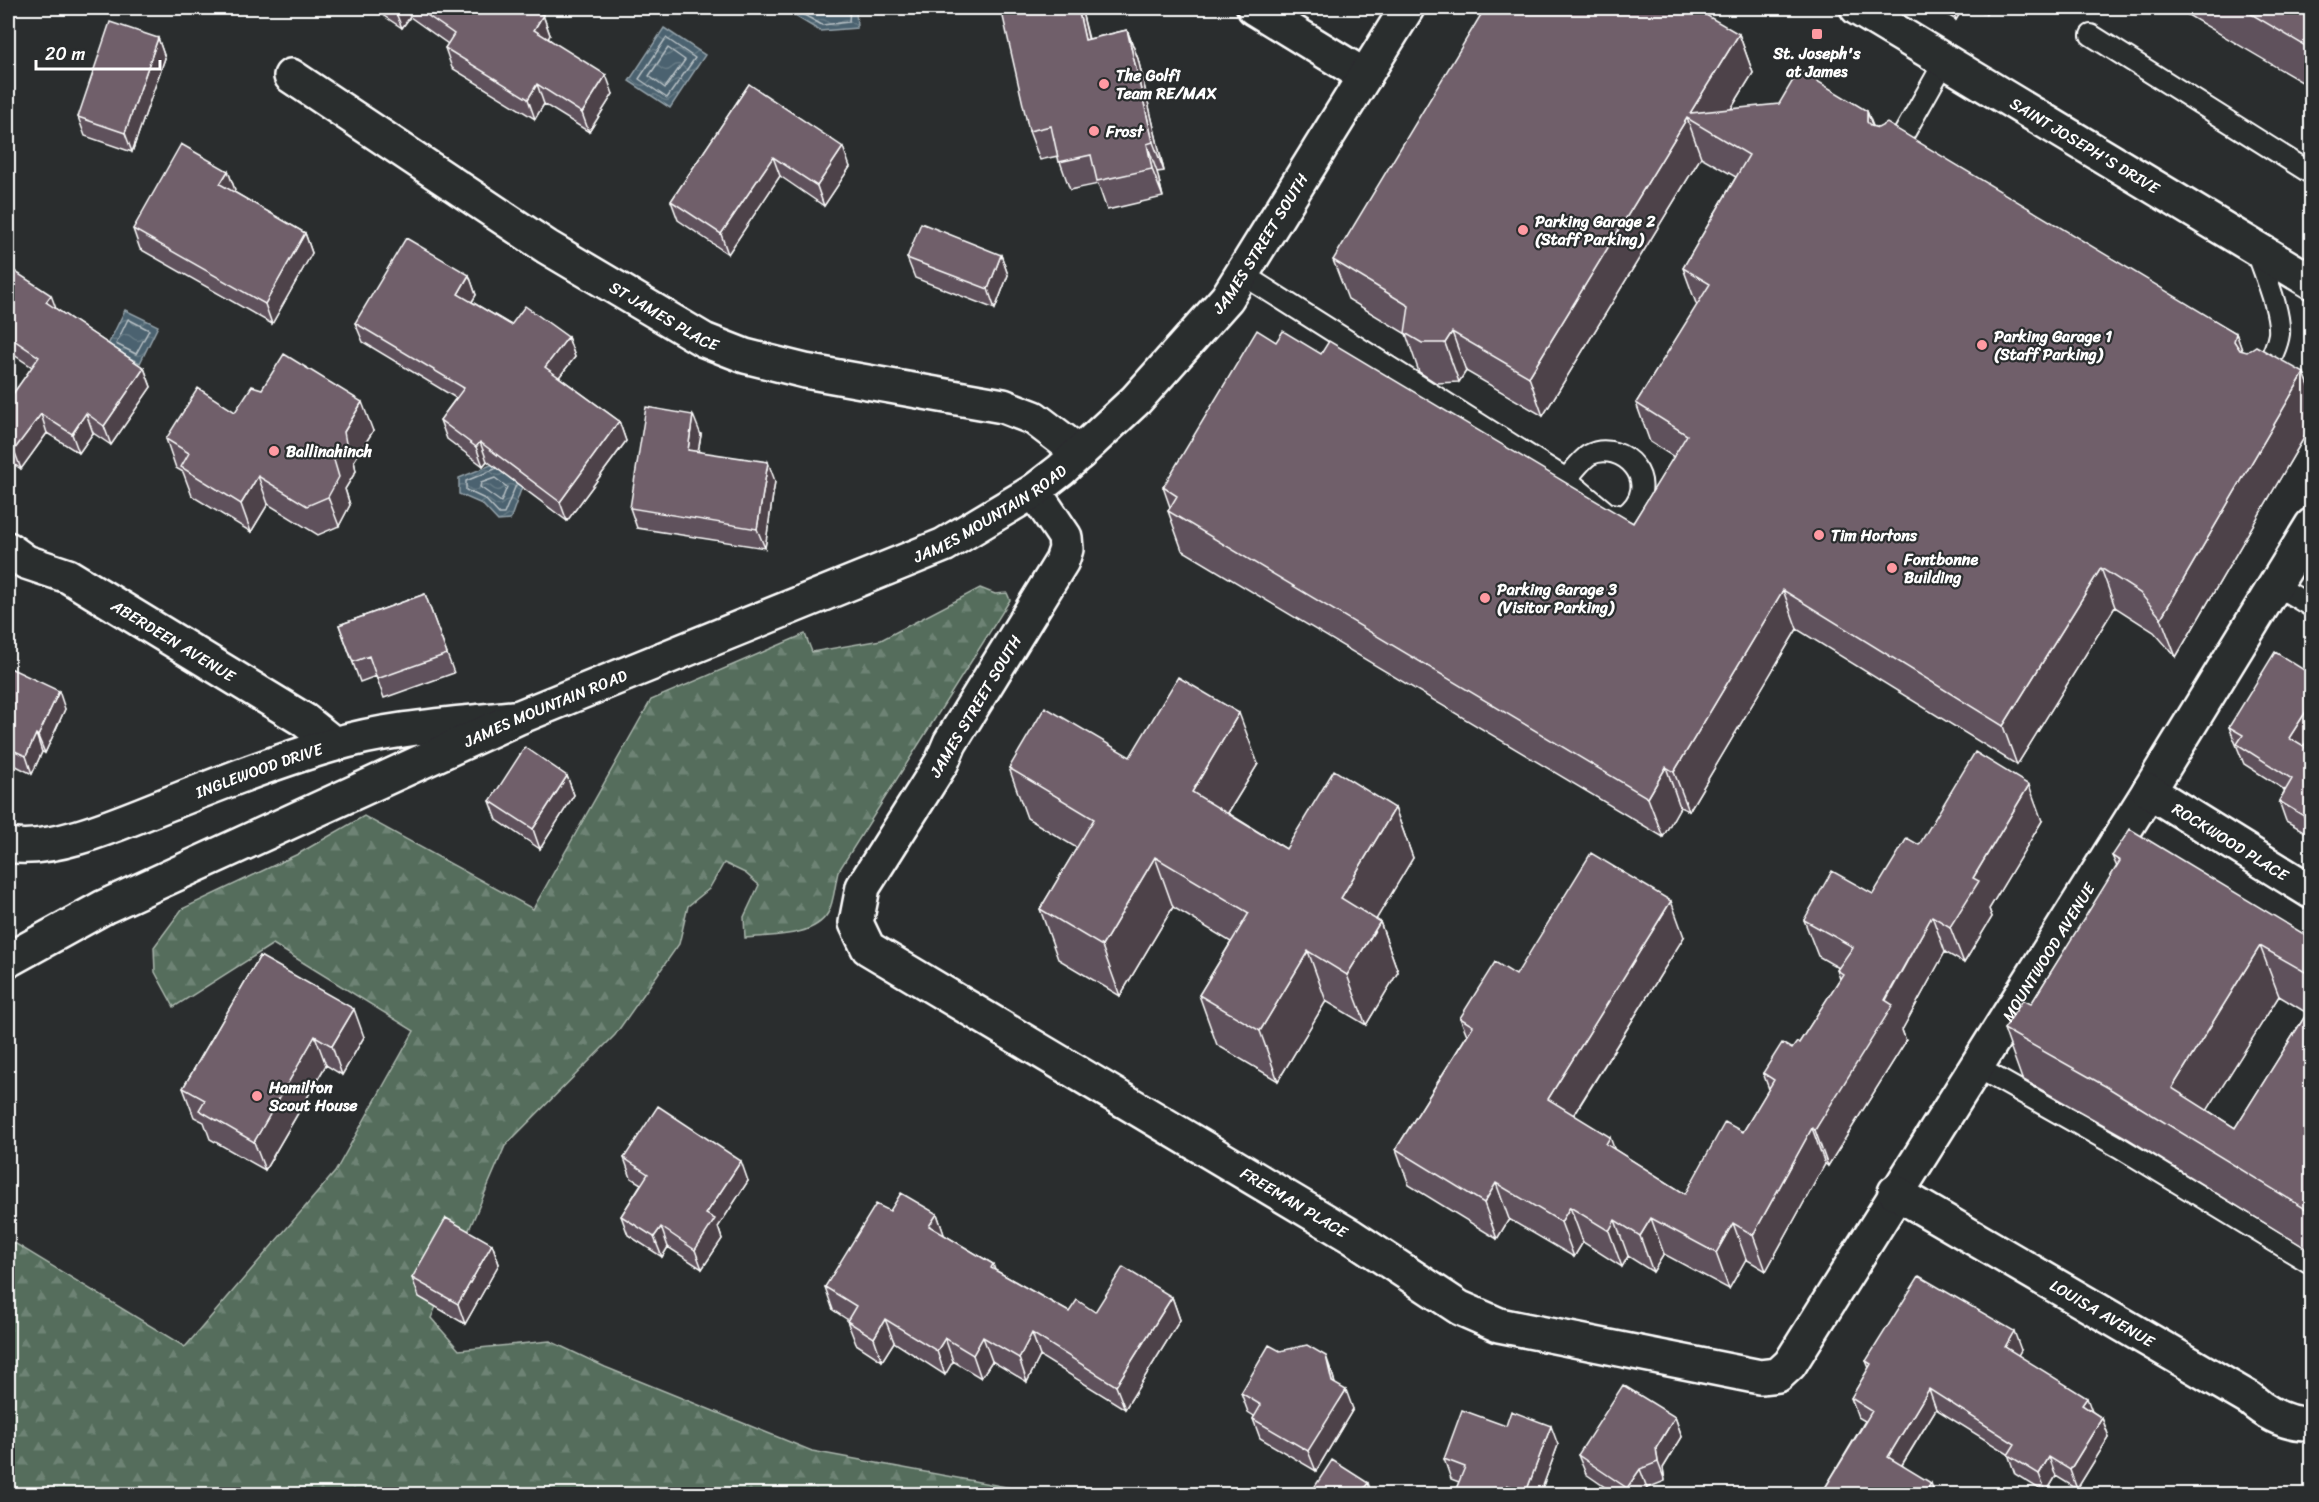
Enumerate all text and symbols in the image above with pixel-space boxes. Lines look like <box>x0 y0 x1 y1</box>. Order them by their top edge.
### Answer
marker: St. Joseph's at James <box>1810 27 1824 41</box>
scale bar <box>36 33 160 71</box>
text: 20 m <box>45 38 85 70</box>
place label: St. Joseph's at James <box>1772 39 1861 86</box>
place label: The Golfi Team RE/MAX <box>1116 61 1217 108</box>
marker: The Golfi Team RE/MAX <box>1097 77 1111 91</box>
street label: SAINT JOSEPH'S DRIVE <box>2004 89 2166 203</box>
place label: Frost <box>1105 117 1145 146</box>
marker: Frost <box>1087 124 1101 138</box>
street label: JAMES STREET SOUTH <box>1205 167 1317 321</box>
place label: Parking Garage 2 (Staff Parking) <box>1535 207 1656 254</box>
marker: Parking Garage 2 (Staff Parking) <box>1516 223 1530 237</box>
street label: ST JAMES PLACE <box>604 273 724 360</box>
place label: Parking Garage 1 (Staff Parking) <box>1994 322 2112 369</box>
marker: Parking Garage 1 (Staff Parking) <box>1975 338 1989 352</box>
place label: Ballinahinch <box>286 437 373 466</box>
marker: Ballinahinch <box>267 444 281 458</box>
street label: JAMES MOUNTAIN ROAD <box>908 456 1074 571</box>
place label: Tim Hortons <box>1831 521 1918 550</box>
marker: Tim Hortons <box>1812 528 1826 542</box>
place label: Fontbonne Building <box>1903 545 1978 592</box>
marker: Fontbonne Building <box>1885 561 1899 575</box>
place label: Parking Garage 3 (Visitor Parking) <box>1497 575 1617 622</box>
street label: ABERDEEN AVENUE <box>104 591 242 691</box>
marker: Parking Garage 3 (Visitor Parking) <box>1478 591 1492 605</box>
street label: JAMES STREET SOUTH <box>921 629 1030 784</box>
street label: JAMES MOUNTAIN ROAD <box>458 661 632 756</box>
street label: INGLEWOOD DRIVE <box>190 734 327 807</box>
street label: ROCKWOOD PLACE <box>2166 795 2295 890</box>
street label: MOUNTWOOD AVENUE <box>1994 876 2104 1027</box>
place label: Hamilton Scout House <box>268 1073 358 1120</box>
marker: Hamilton Scout House <box>250 1089 264 1103</box>
street label: FREEMAN PLACE <box>1235 1159 1354 1247</box>
street label: LOUISA AVENUE <box>2044 1271 2161 1356</box>

